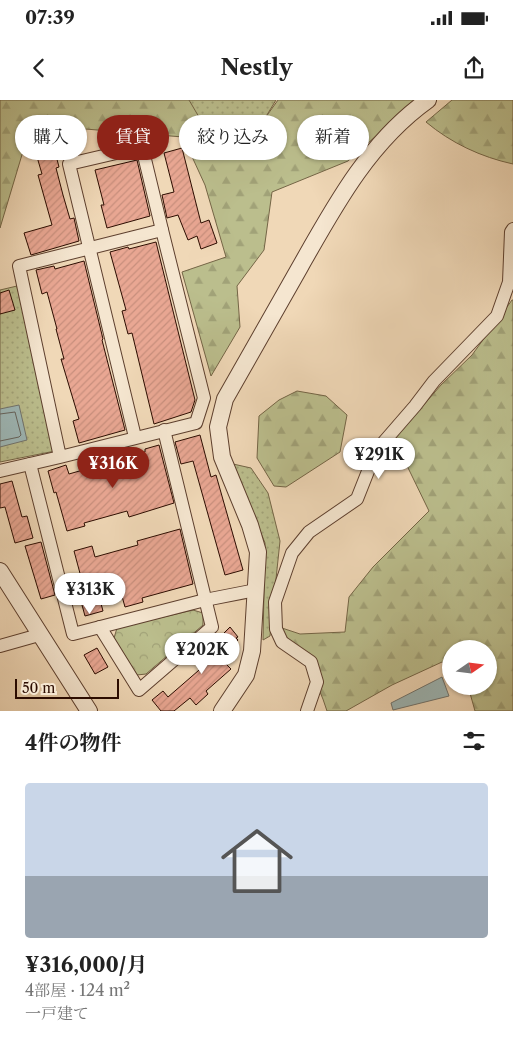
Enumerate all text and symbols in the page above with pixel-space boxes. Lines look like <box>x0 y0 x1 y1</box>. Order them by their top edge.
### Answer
text: 07:39 <box>25 6 75 29</box>
icon: back <box>25 54 53 82</box>
text: Nestly <box>221 54 292 81</box>
icon: share <box>460 54 488 82</box>
chip: 購入 <box>15 115 87 160</box>
chip: 賃貸 <box>97 115 169 160</box>
chip: 絞り込み <box>179 115 287 160</box>
chip: 新着 <box>297 115 369 160</box>
pin: ¥291K <box>344 438 414 480</box>
text: ¥291K <box>354 444 404 464</box>
pin: ¥316K <box>78 446 148 489</box>
text: ¥316K <box>88 453 138 473</box>
pin: ¥313K <box>55 572 125 615</box>
text: ¥313K <box>65 579 115 599</box>
pin: ¥202K <box>167 632 237 675</box>
text: ¥202K <box>176 639 228 659</box>
north arrow <box>442 640 498 695</box>
map controls <box>442 640 497 695</box>
scale bar <box>15 676 119 699</box>
text: 50 m <box>22 679 55 697</box>
icon: filters <box>460 727 488 755</box>
text: 4件の物件 <box>25 730 121 755</box>
icon: home <box>212 816 302 906</box>
text: ¥316,000/月 <box>25 952 147 977</box>
text: 4部屋 · 124 m² <box>25 980 130 1000</box>
text: 一戸建て <box>25 1003 89 1023</box>

